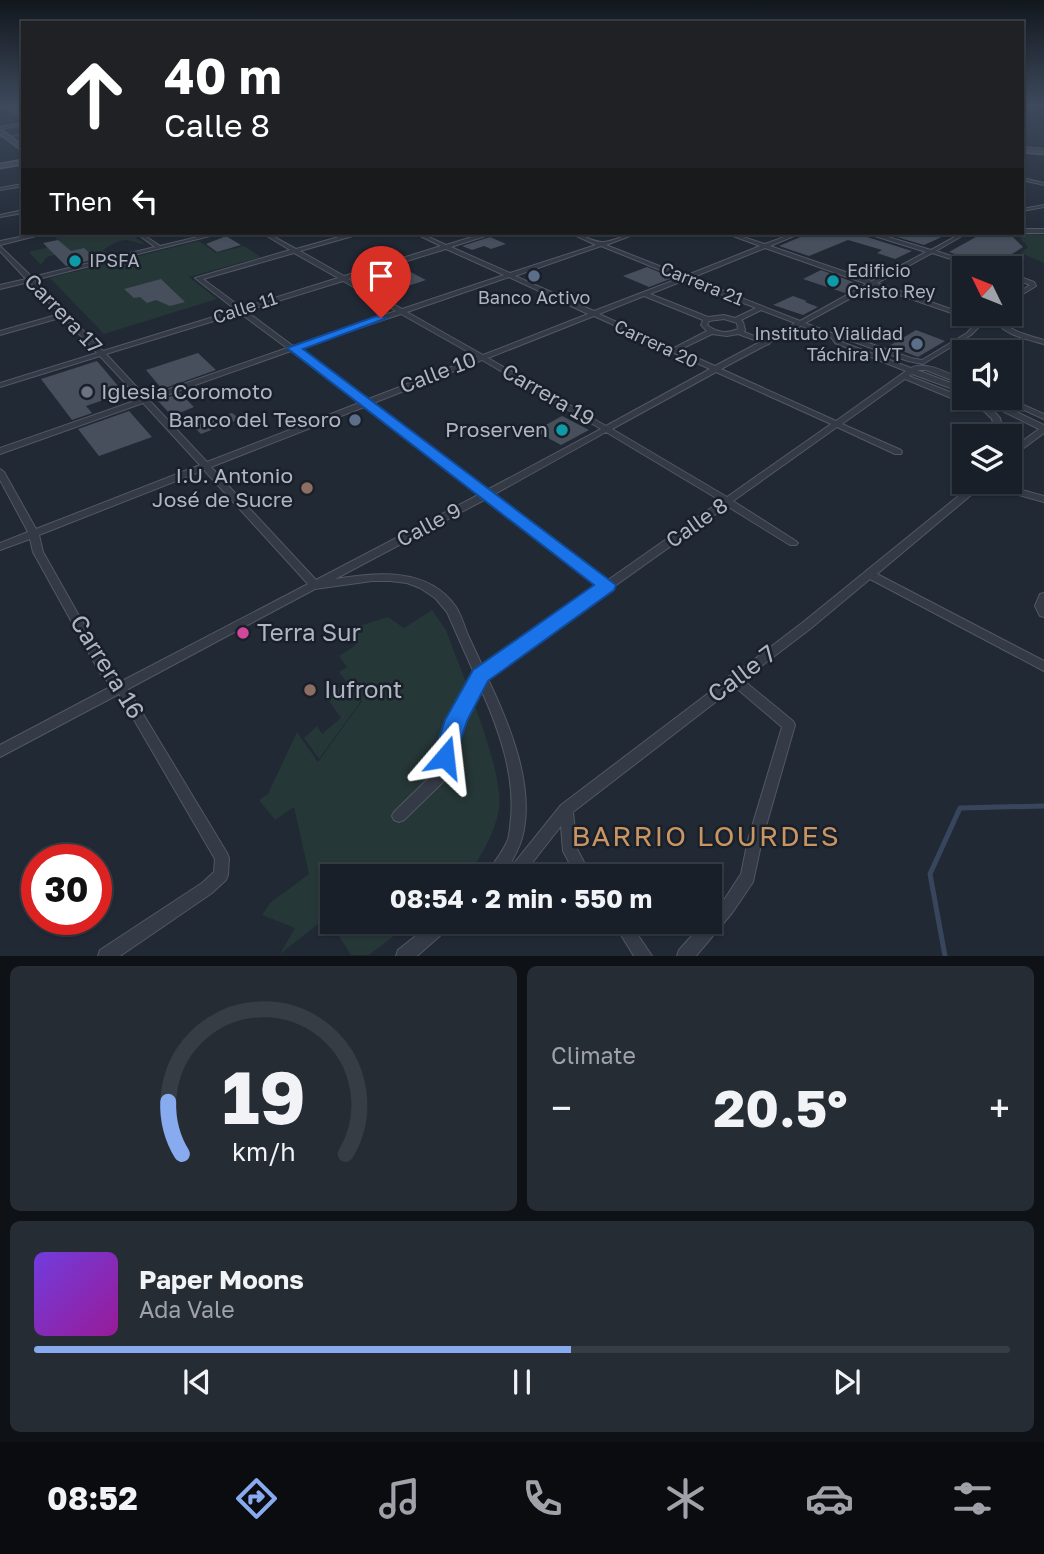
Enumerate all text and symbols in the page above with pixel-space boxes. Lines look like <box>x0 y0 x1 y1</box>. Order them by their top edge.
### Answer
text: 40 m <box>164 46 282 105</box>
icon: ahead <box>49 49 140 140</box>
text: Calle 8 <box>164 106 270 144</box>
icon: left <box>126 182 164 220</box>
text: Then <box>49 186 112 217</box>
pin <box>351 246 411 318</box>
place label: IPSFA <box>89 249 140 271</box>
marker: IPSFA <box>67 253 83 269</box>
north arrow <box>952 256 1022 326</box>
map controls <box>952 256 1022 494</box>
icon: arrive <box>362 257 400 295</box>
street label: Carrera 21 <box>658 257 747 310</box>
place label: Edificio Cristo Rey <box>847 259 935 302</box>
street label: Carrera 17 <box>19 268 108 359</box>
marker: Banco Activo <box>526 268 542 284</box>
marker: Edificio Cristo Rey <box>825 273 841 289</box>
street label: Calle 11 <box>210 286 280 328</box>
place label: Banco Activo <box>478 286 590 308</box>
street label: Carrera 20 <box>611 314 702 372</box>
place label: Instituto Vialidad Táchira IVT <box>754 322 903 365</box>
marker: Instituto Vialidad Táchira IVT <box>909 336 925 352</box>
button: sound <box>952 340 1022 410</box>
street label: Calle 10 <box>396 346 480 399</box>
street label: Carrera 19 <box>498 357 599 431</box>
place label: Iglesia Coromoto <box>101 378 273 404</box>
marker: Iglesia Coromoto <box>79 384 95 400</box>
place label: Banco del Tesoro <box>168 406 341 432</box>
marker: Banco del Tesoro <box>347 412 363 428</box>
place label: Proserven <box>445 416 548 442</box>
marker: Proserven <box>554 422 570 438</box>
button: layers <box>952 424 1022 494</box>
place label: I.U. Antonio José de Sucre <box>152 462 293 512</box>
marker: I.U. Antonio José de Sucre <box>299 480 315 496</box>
street label: Calle 8 <box>660 492 732 553</box>
street label: Calle 9 <box>392 496 465 552</box>
street label: Carrera 16 <box>65 609 152 724</box>
place label: Terra Sur <box>257 617 361 646</box>
marker: Terra Sur <box>235 625 251 641</box>
street label: Calle 7 <box>701 638 781 708</box>
place label: Iufront <box>324 674 402 703</box>
marker: Iufront <box>302 682 318 698</box>
position arrow <box>408 720 482 794</box>
district label: BARRIO LOURDES <box>571 819 841 852</box>
speed limit sign: 30 <box>21 844 112 935</box>
text: 08:54 · 2 min · 550 m <box>390 883 652 914</box>
text: Climate <box>551 1041 636 1069</box>
text: 19 <box>222 1054 305 1141</box>
text: 20.5° <box>713 1076 848 1138</box>
text: − <box>551 1085 572 1130</box>
text: + <box>989 1085 1010 1130</box>
text: km/h <box>232 1136 295 1167</box>
text: Paper Moons <box>139 1264 304 1295</box>
text: Ada Vale <box>139 1295 235 1323</box>
icon: previous <box>178 1363 216 1401</box>
icon: pause <box>503 1363 541 1401</box>
icon: next <box>828 1363 866 1401</box>
icon: directions <box>232 1474 281 1523</box>
icon: music <box>375 1474 424 1523</box>
icon: phone <box>518 1474 567 1523</box>
icon: climate <box>661 1474 710 1523</box>
icon: car <box>805 1474 854 1523</box>
icon: filters <box>948 1474 997 1523</box>
text: 08:52 <box>47 1479 138 1517</box>

